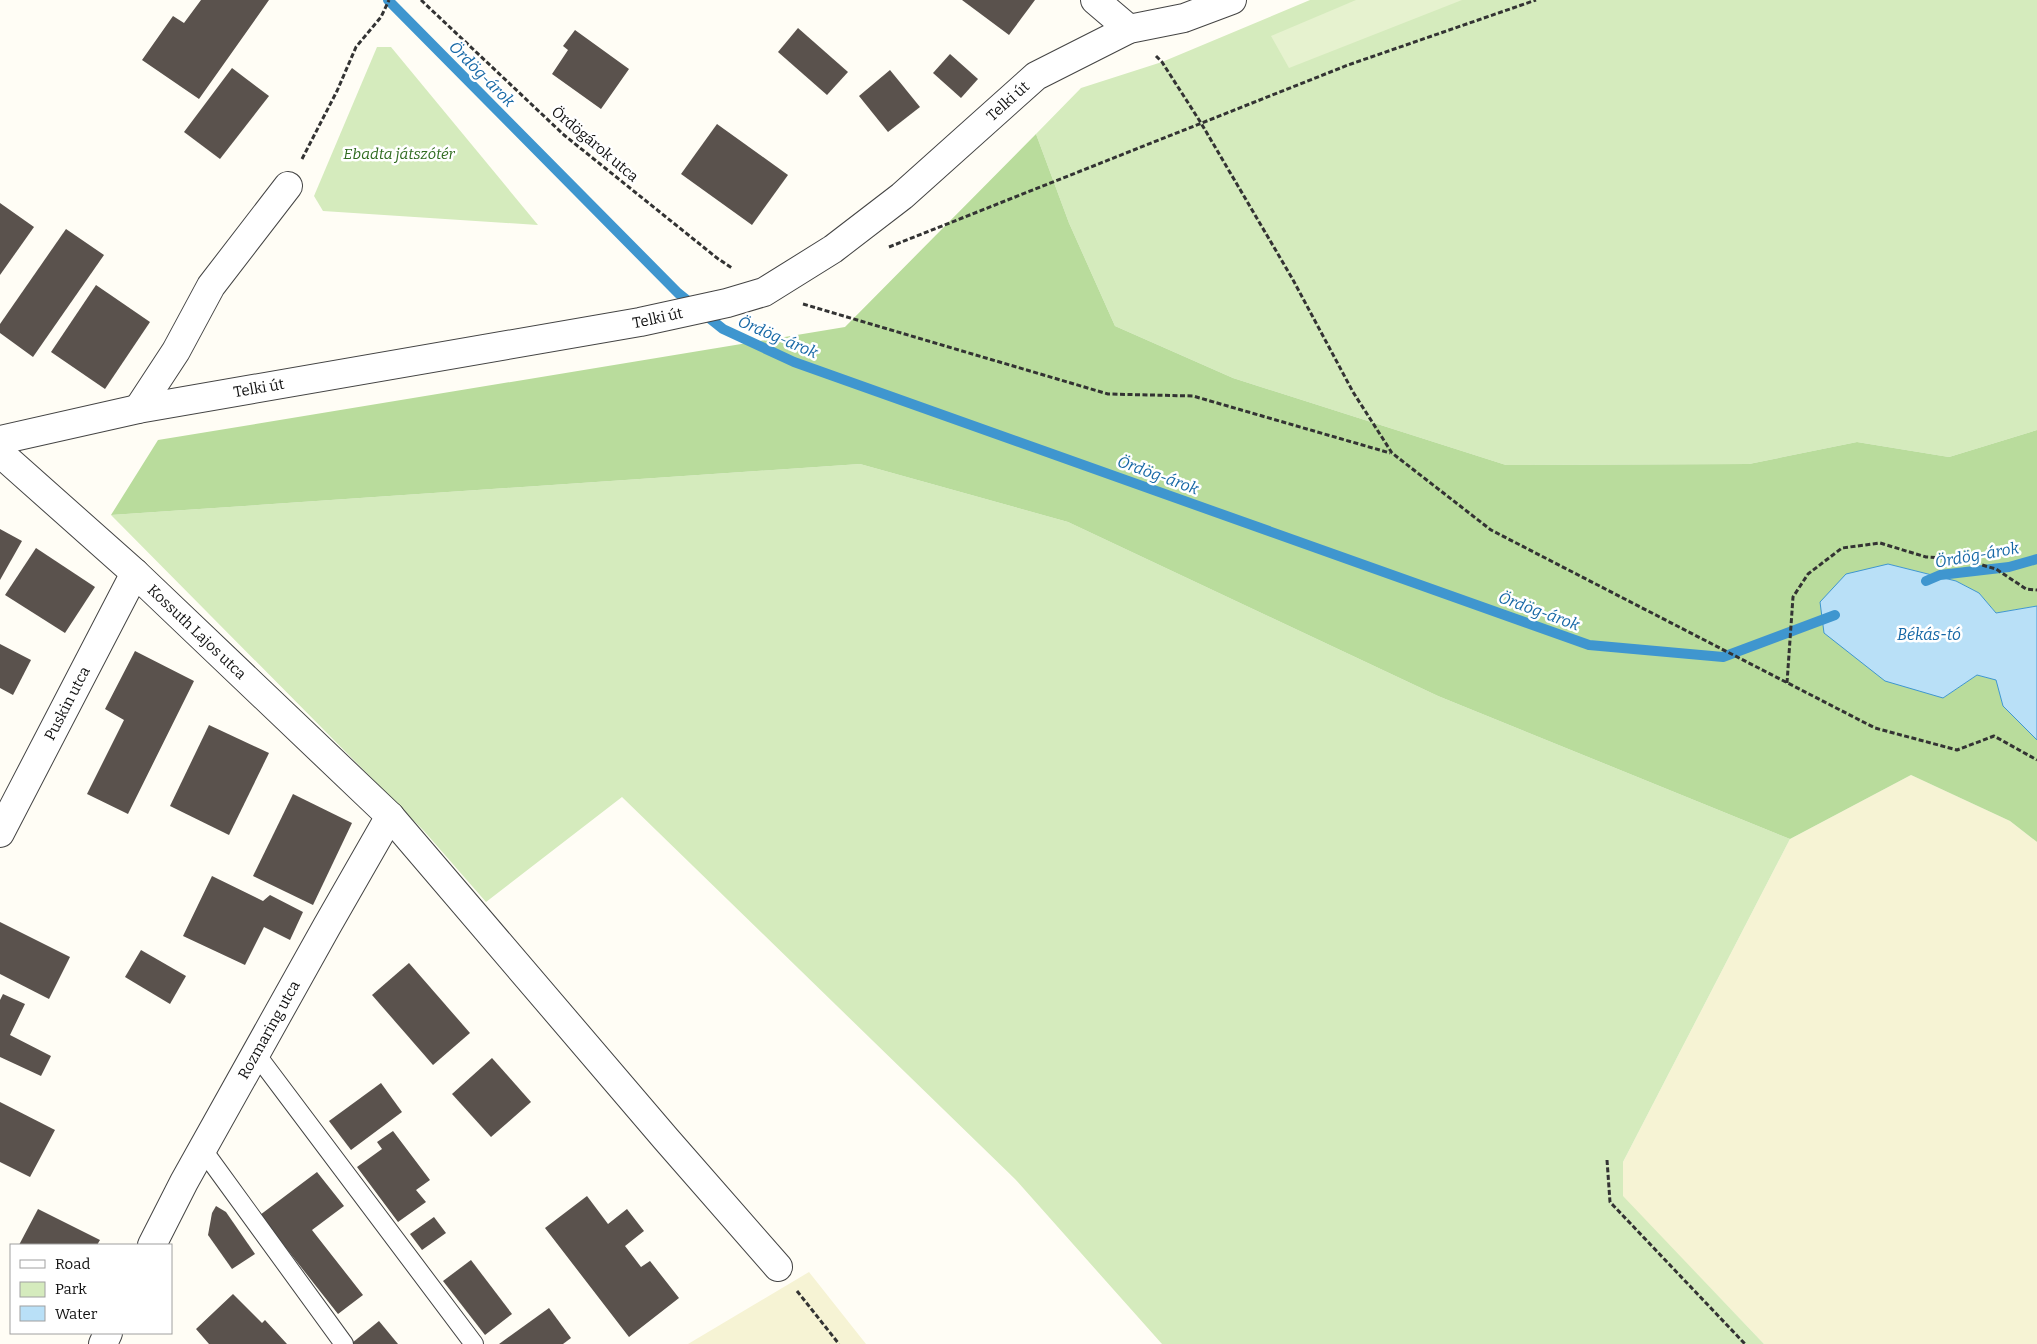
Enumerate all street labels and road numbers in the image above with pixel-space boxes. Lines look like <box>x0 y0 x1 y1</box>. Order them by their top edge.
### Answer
street label: Telki út <box>983 77 1033 125</box>
street label: Ördögárok utca <box>548 102 642 186</box>
street label: Telki út <box>631 304 685 332</box>
street label: Telki út <box>232 375 286 401</box>
street label: Kossuth Lajos utca <box>144 581 250 683</box>
street label: Puskin utca <box>41 663 94 743</box>
street label: Rozmaring utca <box>234 977 304 1082</box>

